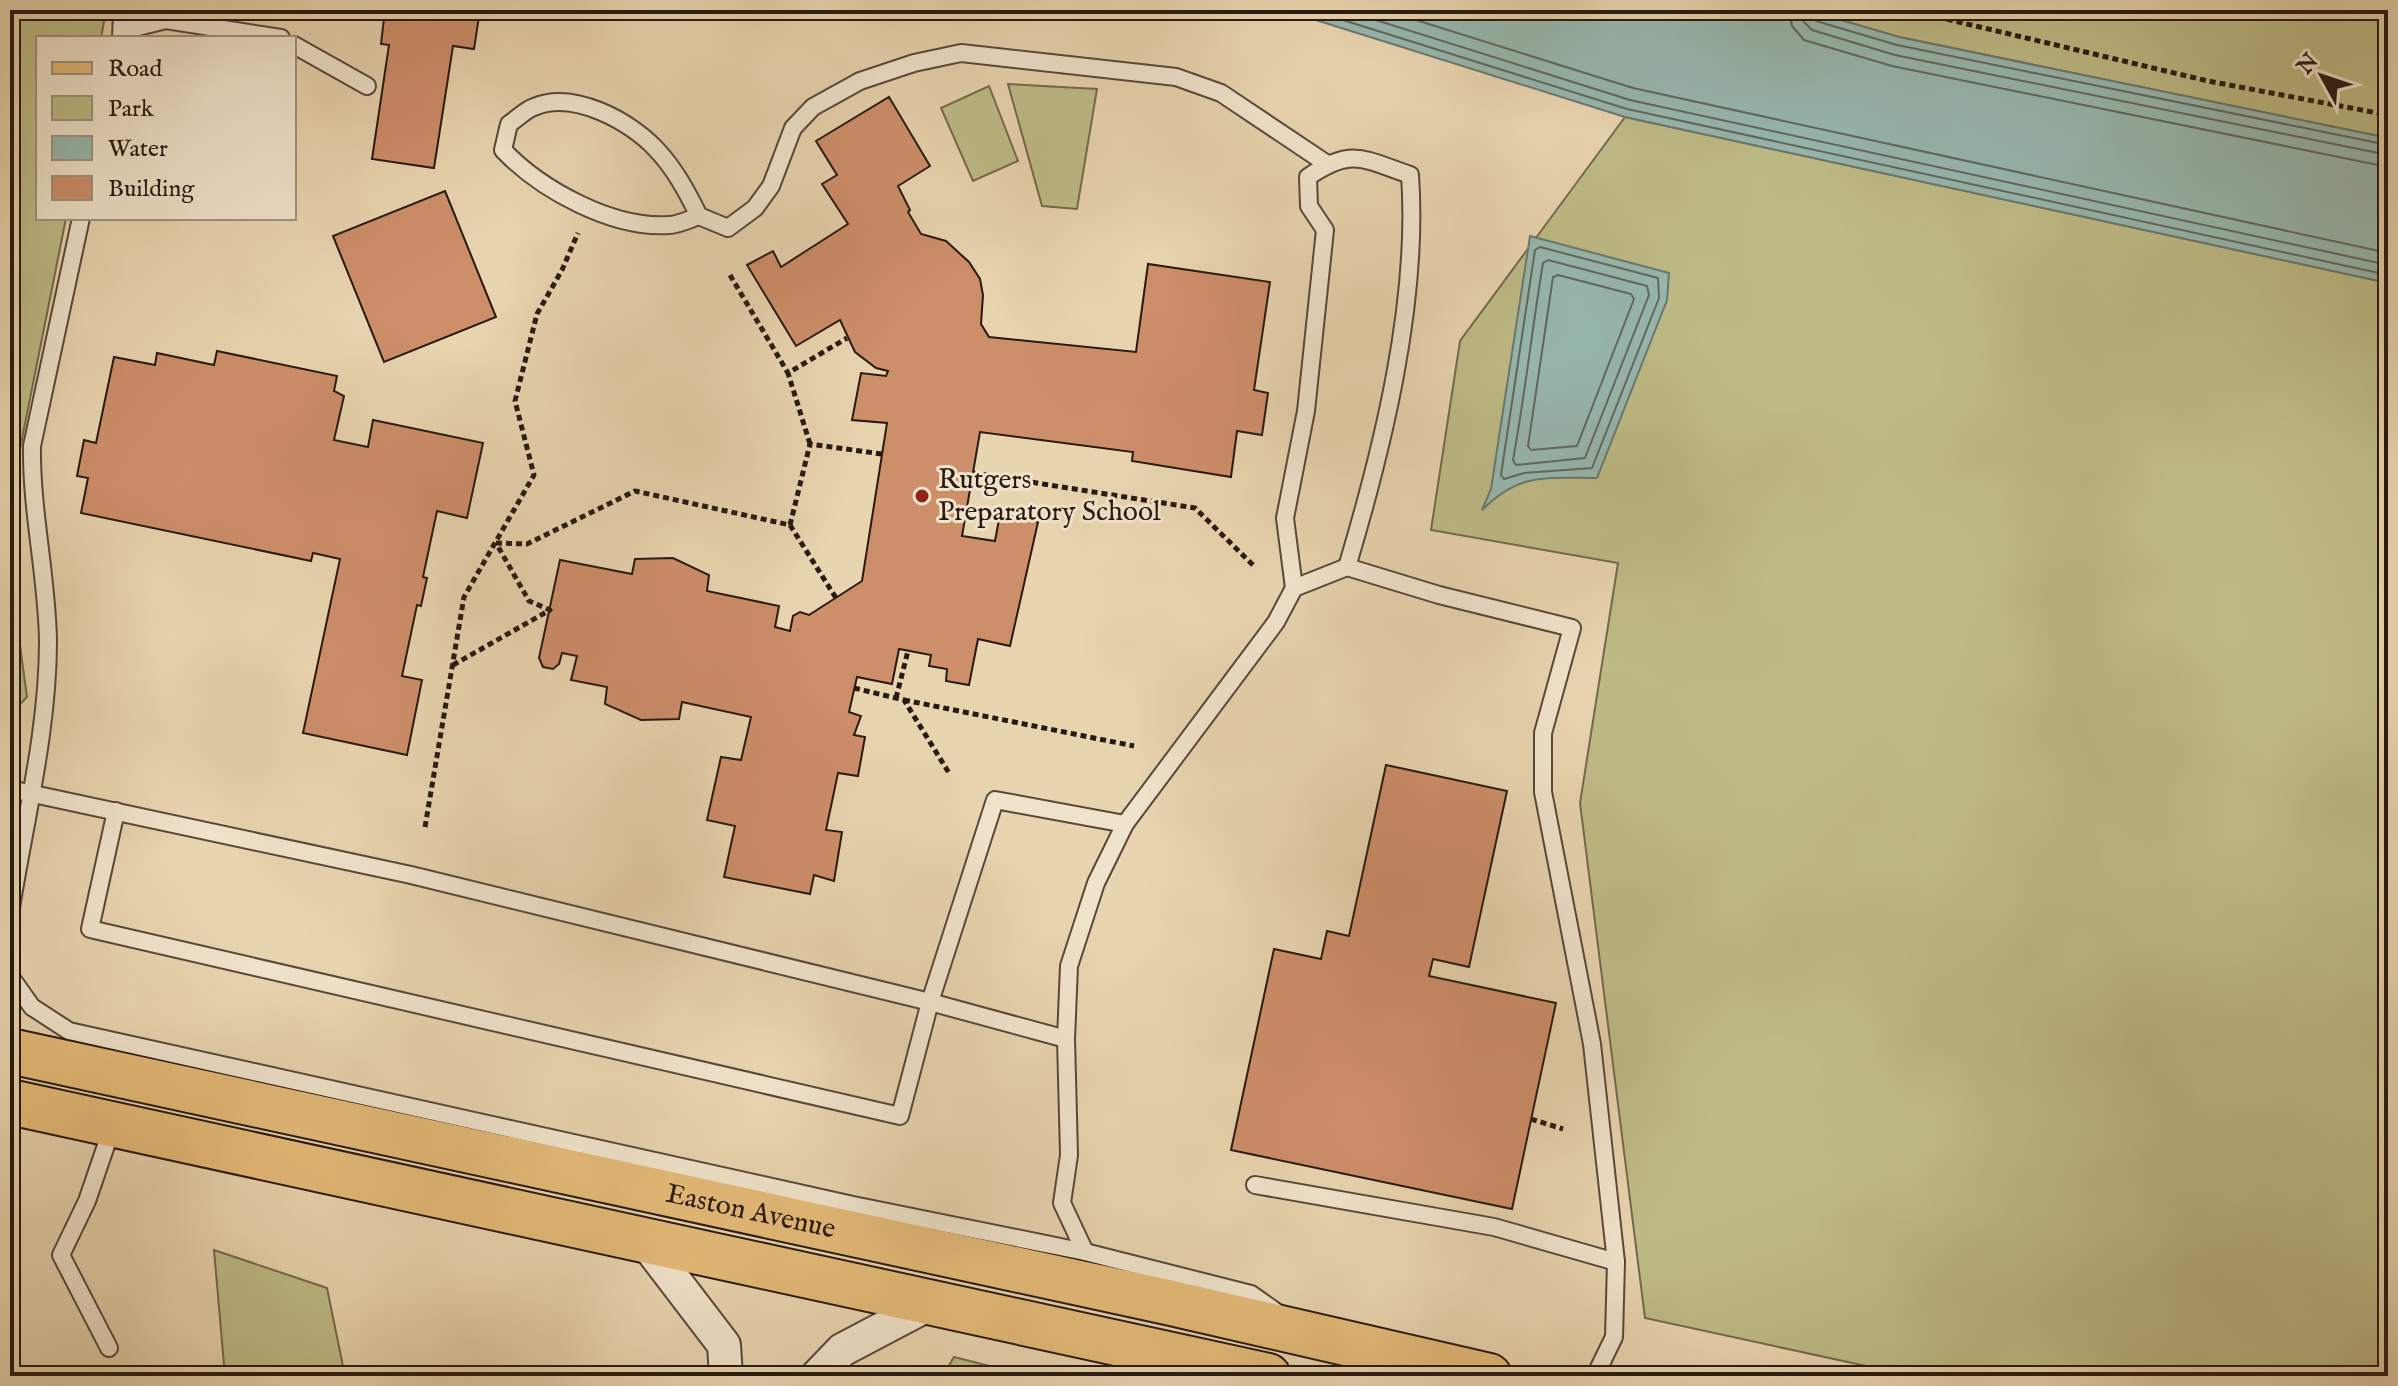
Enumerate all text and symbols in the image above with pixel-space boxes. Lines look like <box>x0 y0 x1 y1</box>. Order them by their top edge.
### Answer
legend <box>36 36 296 220</box>
north arrow <box>2282 36 2362 116</box>
text: N <box>2291 48 2325 81</box>
text: Road <box>108 54 162 85</box>
text: Park <box>108 94 154 125</box>
text: Water <box>108 134 168 165</box>
text: Building <box>108 174 195 205</box>
place label: Rutgers Preparatory School <box>938 463 1161 530</box>
marker: Rutgers Preparatory School <box>913 487 931 505</box>
street label: Easton Avenue <box>663 1176 839 1247</box>

